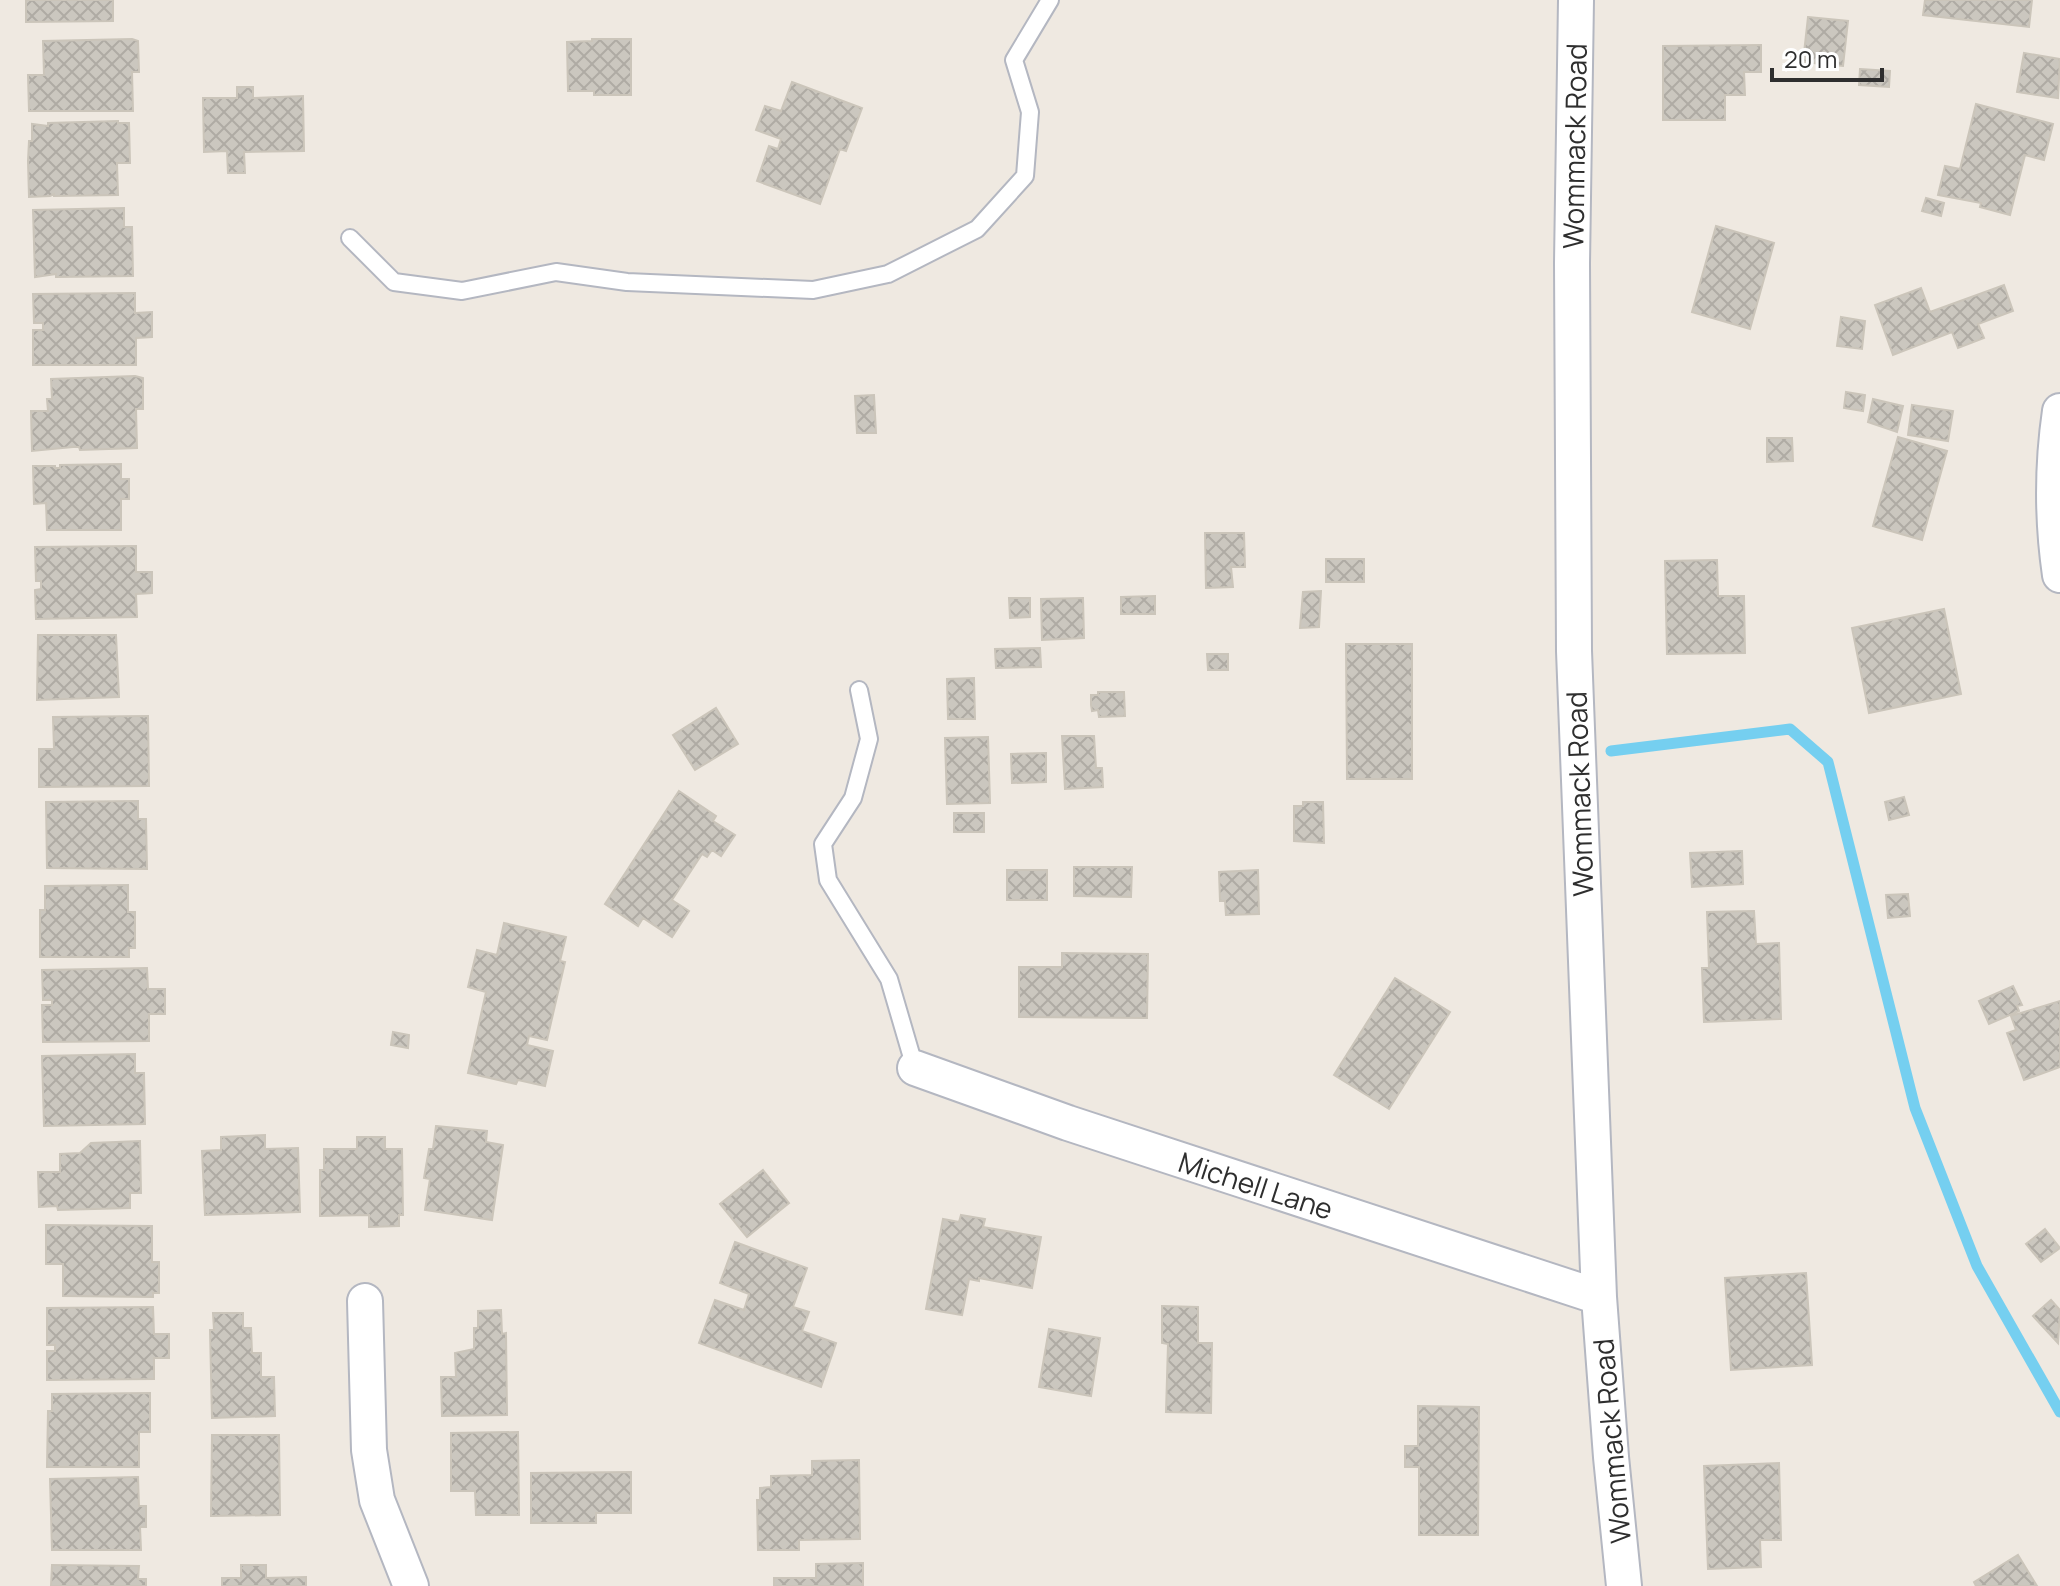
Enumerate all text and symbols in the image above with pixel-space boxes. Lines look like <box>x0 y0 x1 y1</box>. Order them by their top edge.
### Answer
scale bar <box>1772 32 1882 82</box>
text: 20 m <box>1784 42 1837 75</box>
street label: Wommack Road <box>1553 43 1595 249</box>
street label: Wommack Road <box>1556 691 1602 897</box>
street label: Michell Lane <box>1174 1142 1338 1228</box>
street label: Wommack Road <box>1583 1337 1639 1545</box>

